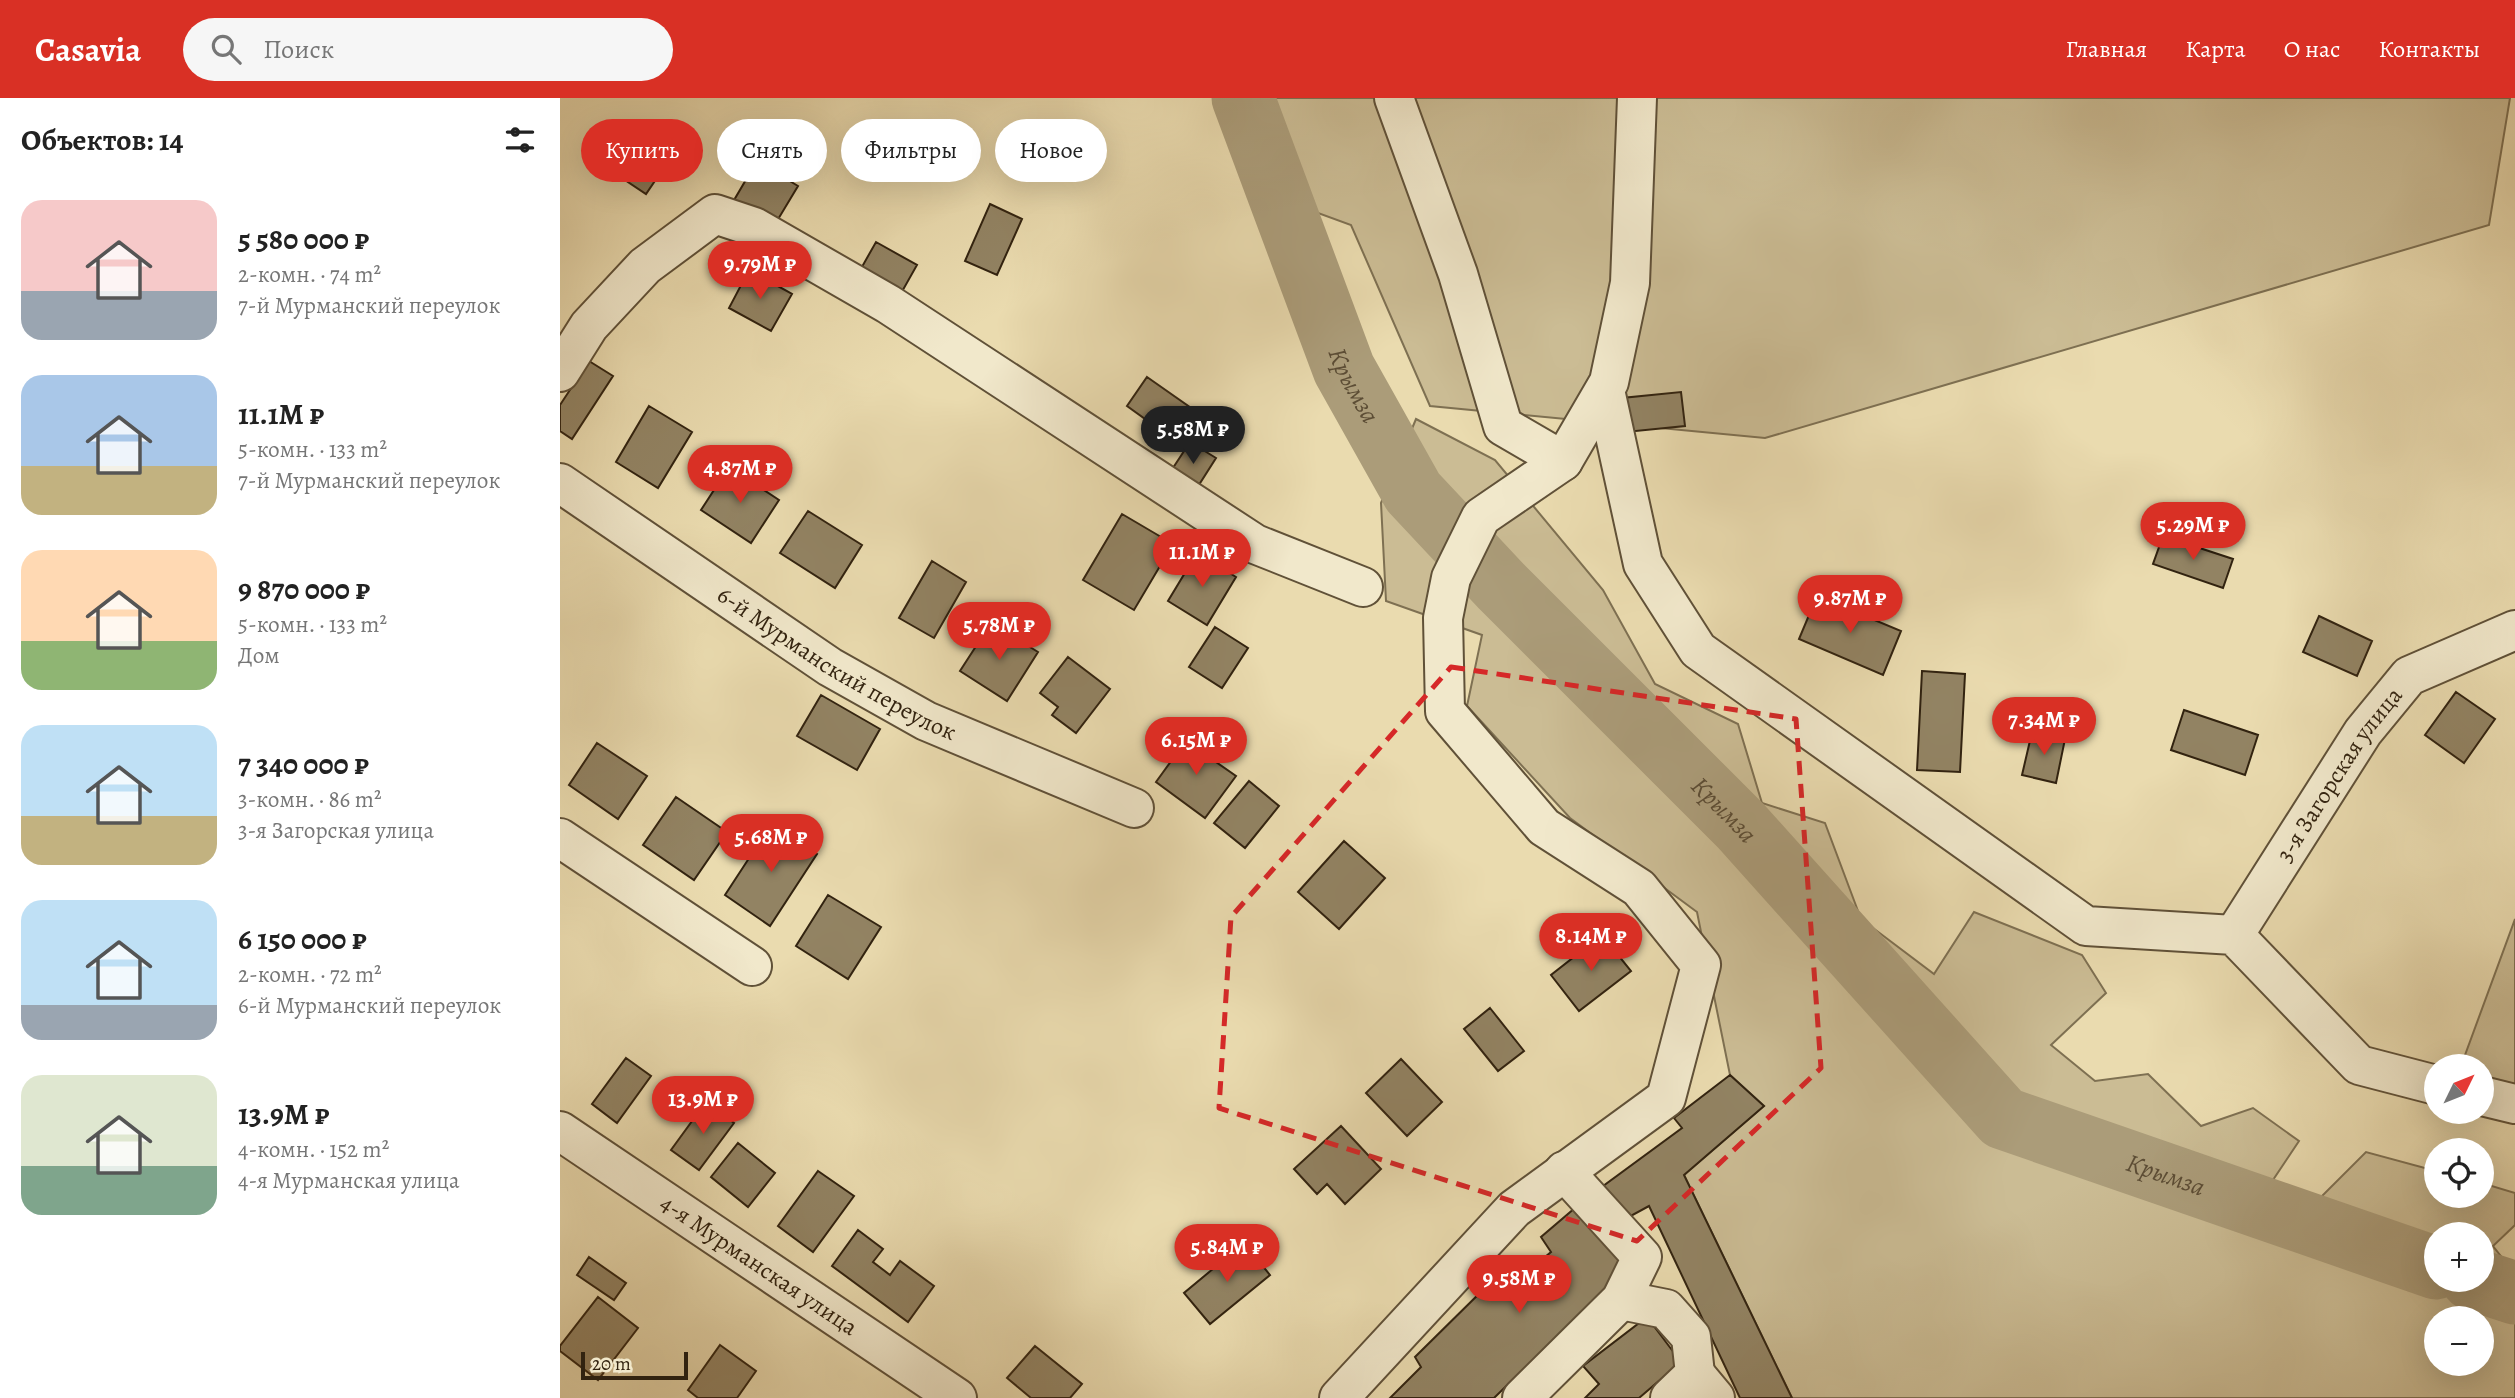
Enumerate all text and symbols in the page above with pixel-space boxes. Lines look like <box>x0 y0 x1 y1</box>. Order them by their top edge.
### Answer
search box <box>183 18 673 81</box>
text: Casavia <box>35 27 141 72</box>
icon: search <box>207 30 245 68</box>
text: Поиск <box>263 32 334 67</box>
text: Главная <box>2066 33 2147 65</box>
text: Карта <box>2185 33 2246 65</box>
text: О нас <box>2284 33 2340 65</box>
text: Контакты <box>2378 33 2480 65</box>
chip: Купить <box>581 119 703 182</box>
chip: Снять <box>717 119 827 182</box>
chip: Фильтры <box>841 119 981 182</box>
chip: Новое <box>995 119 1107 182</box>
text: Объектов: 14 <box>21 120 183 160</box>
icon: filters <box>501 121 539 159</box>
text: 5 580 000 ₽ <box>238 219 369 259</box>
icon: home <box>77 228 161 312</box>
pin: 9.79M ₽ <box>695 242 825 301</box>
text: 9.79M ₽ <box>724 248 796 279</box>
text: 2-комн. · 74 m² <box>238 259 381 290</box>
text: 7-й Мурманский переулок <box>238 290 500 321</box>
water label: Крымза <box>1320 343 1388 429</box>
text: 11.1M ₽ <box>238 394 324 434</box>
icon: home <box>77 403 161 487</box>
pin: 5.58M ₽ <box>1128 406 1258 466</box>
text: 5.58M ₽ <box>1157 413 1229 444</box>
text: 5-комн. · 133 m² <box>238 434 387 465</box>
pin: 4.87M ₽ <box>675 446 805 505</box>
text: 4.87M ₽ <box>703 452 777 483</box>
text: 7-й Мурманский переулок <box>238 465 500 496</box>
pin: 5.29M ₽ <box>2128 503 2258 562</box>
text: 5.29M ₽ <box>2157 509 2229 540</box>
pin: 11.1M ₽ <box>1137 530 1267 589</box>
text: 11.1M ₽ <box>1169 536 1235 567</box>
text: 9 870 000 ₽ <box>238 569 370 609</box>
pin: 9.87M ₽ <box>1785 575 1915 635</box>
icon: home <box>77 578 161 662</box>
street label: 6-й Мурманский переулок <box>711 579 961 748</box>
text: 9.87M ₽ <box>1814 582 1886 613</box>
pin: 5.78M ₽ <box>934 602 1064 662</box>
text: 5-комн. · 133 m² <box>238 609 387 640</box>
text: 5.78M ₽ <box>963 609 1035 640</box>
text: Дом <box>238 640 280 671</box>
street label: 3-я Загорская улица <box>2269 680 2410 868</box>
pin: 7.34M ₽ <box>1979 698 2109 757</box>
text: 7.34M ₽ <box>2008 704 2080 735</box>
pin: 6.15M ₽ <box>1131 718 1261 777</box>
text: 6.15M ₽ <box>1161 724 1231 755</box>
text: 7 340 000 ₽ <box>238 744 369 784</box>
icon: home <box>77 753 161 837</box>
water label: Крымза <box>1683 768 1765 850</box>
text: 3-комн. · 86 m² <box>238 784 381 815</box>
pin: 5.68M ₽ <box>706 814 836 874</box>
text: 3-я Загорская улица <box>238 815 434 846</box>
text: 5.68M ₽ <box>735 821 807 852</box>
pin: 8.14M ₽ <box>1526 914 1656 973</box>
text: 6 150 000 ₽ <box>238 919 367 959</box>
text: 8.14M ₽ <box>1555 920 1627 951</box>
icon: home <box>77 928 161 1012</box>
text: 2-комн. · 72 m² <box>238 959 382 990</box>
text: 6-й Мурманский переулок <box>238 990 501 1021</box>
north arrow <box>2424 1054 2494 1124</box>
map controls <box>2424 1054 2494 1376</box>
pin: 13.9M ₽ <box>638 1076 768 1136</box>
text: 13.9M ₽ <box>668 1083 738 1114</box>
text: 13.9M ₽ <box>238 1094 329 1134</box>
icon: home <box>77 1103 161 1187</box>
text: 4-комн. · 152 m² <box>238 1134 389 1165</box>
button: locate <box>2424 1138 2494 1208</box>
water label: Крымза <box>2122 1145 2210 1204</box>
text: 4-я Мурманская улица <box>238 1165 460 1196</box>
street label: 4-я Мурманская улица <box>654 1187 864 1343</box>
button: + <box>2424 1222 2494 1292</box>
pin: 5.84M ₽ <box>1162 1224 1292 1284</box>
text: 5.84M ₽ <box>1190 1231 1264 1262</box>
pin: 9.58M ₽ <box>1454 1256 1584 1315</box>
text: 9.58M ₽ <box>1483 1262 1555 1293</box>
button: − <box>2424 1306 2494 1376</box>
scale bar <box>581 1349 688 1381</box>
text: 20 m <box>592 1351 631 1377</box>

